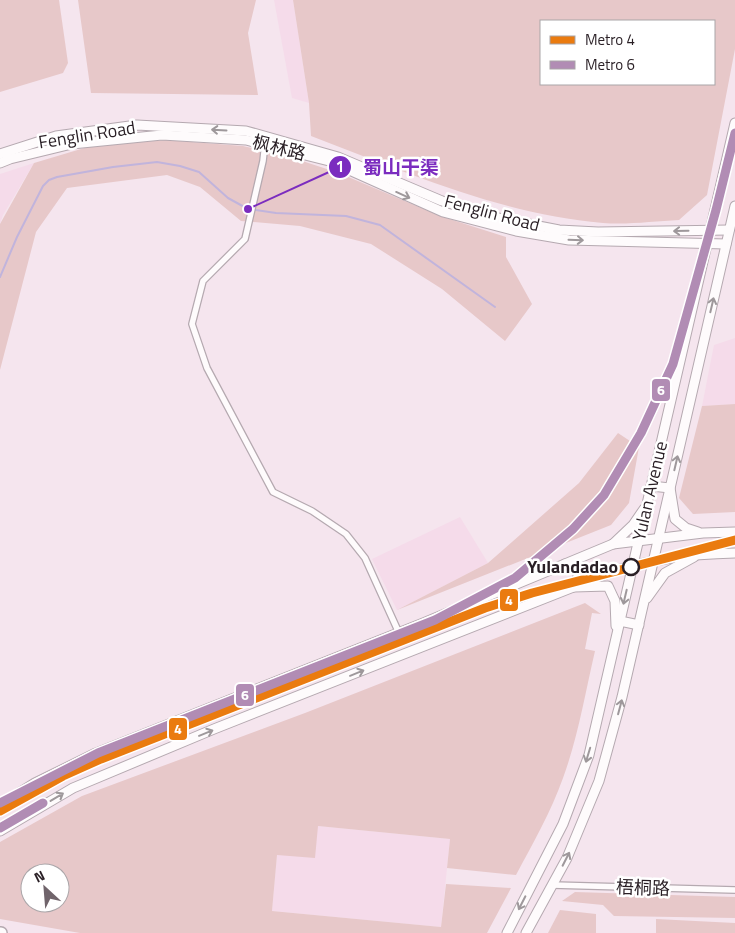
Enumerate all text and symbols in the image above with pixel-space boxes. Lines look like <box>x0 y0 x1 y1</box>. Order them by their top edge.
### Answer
legend <box>540 20 715 85</box>
text: Metro 4 <box>585 28 635 51</box>
text: Metro 6 <box>585 53 635 76</box>
street label: Fenglin Road <box>36 114 137 155</box>
one-way arrow <box>212 125 228 134</box>
street label: 枫林路 <box>250 128 309 167</box>
callout: 蜀山干渠 <box>328 150 449 184</box>
text: 蜀山干渠 <box>363 152 439 181</box>
text: 1 <box>336 155 344 178</box>
street label: Fenglin Road <box>441 187 543 238</box>
one-way arrow <box>395 190 410 200</box>
one-way arrow <box>673 226 689 235</box>
one-way arrow <box>568 236 584 245</box>
one-way arrow <box>708 297 717 313</box>
line badge: 6 <box>651 378 671 402</box>
text: 6 <box>657 379 665 400</box>
street label: Yulan Avenue <box>625 439 674 543</box>
one-way arrow <box>672 456 681 472</box>
place label: Yulandadao <box>527 553 618 580</box>
marker: Yulandadao <box>622 558 640 576</box>
line badge: 4 <box>499 588 519 612</box>
text: 4 <box>505 589 513 610</box>
one-way arrow <box>620 589 629 605</box>
one-way arrow <box>349 668 364 677</box>
line badge: 6 <box>235 683 255 707</box>
text: 6 <box>241 684 249 705</box>
one-way arrow <box>615 699 625 715</box>
line badge: 4 <box>168 717 188 741</box>
text: 4 <box>174 718 182 739</box>
one-way arrow <box>198 728 213 737</box>
one-way arrow <box>583 747 593 763</box>
one-way arrow <box>49 792 63 802</box>
one-way arrow <box>561 852 571 867</box>
north arrow <box>20 863 70 913</box>
text: N <box>30 864 48 887</box>
street label: 梧桐路 <box>616 873 670 902</box>
one-way arrow <box>517 896 527 911</box>

